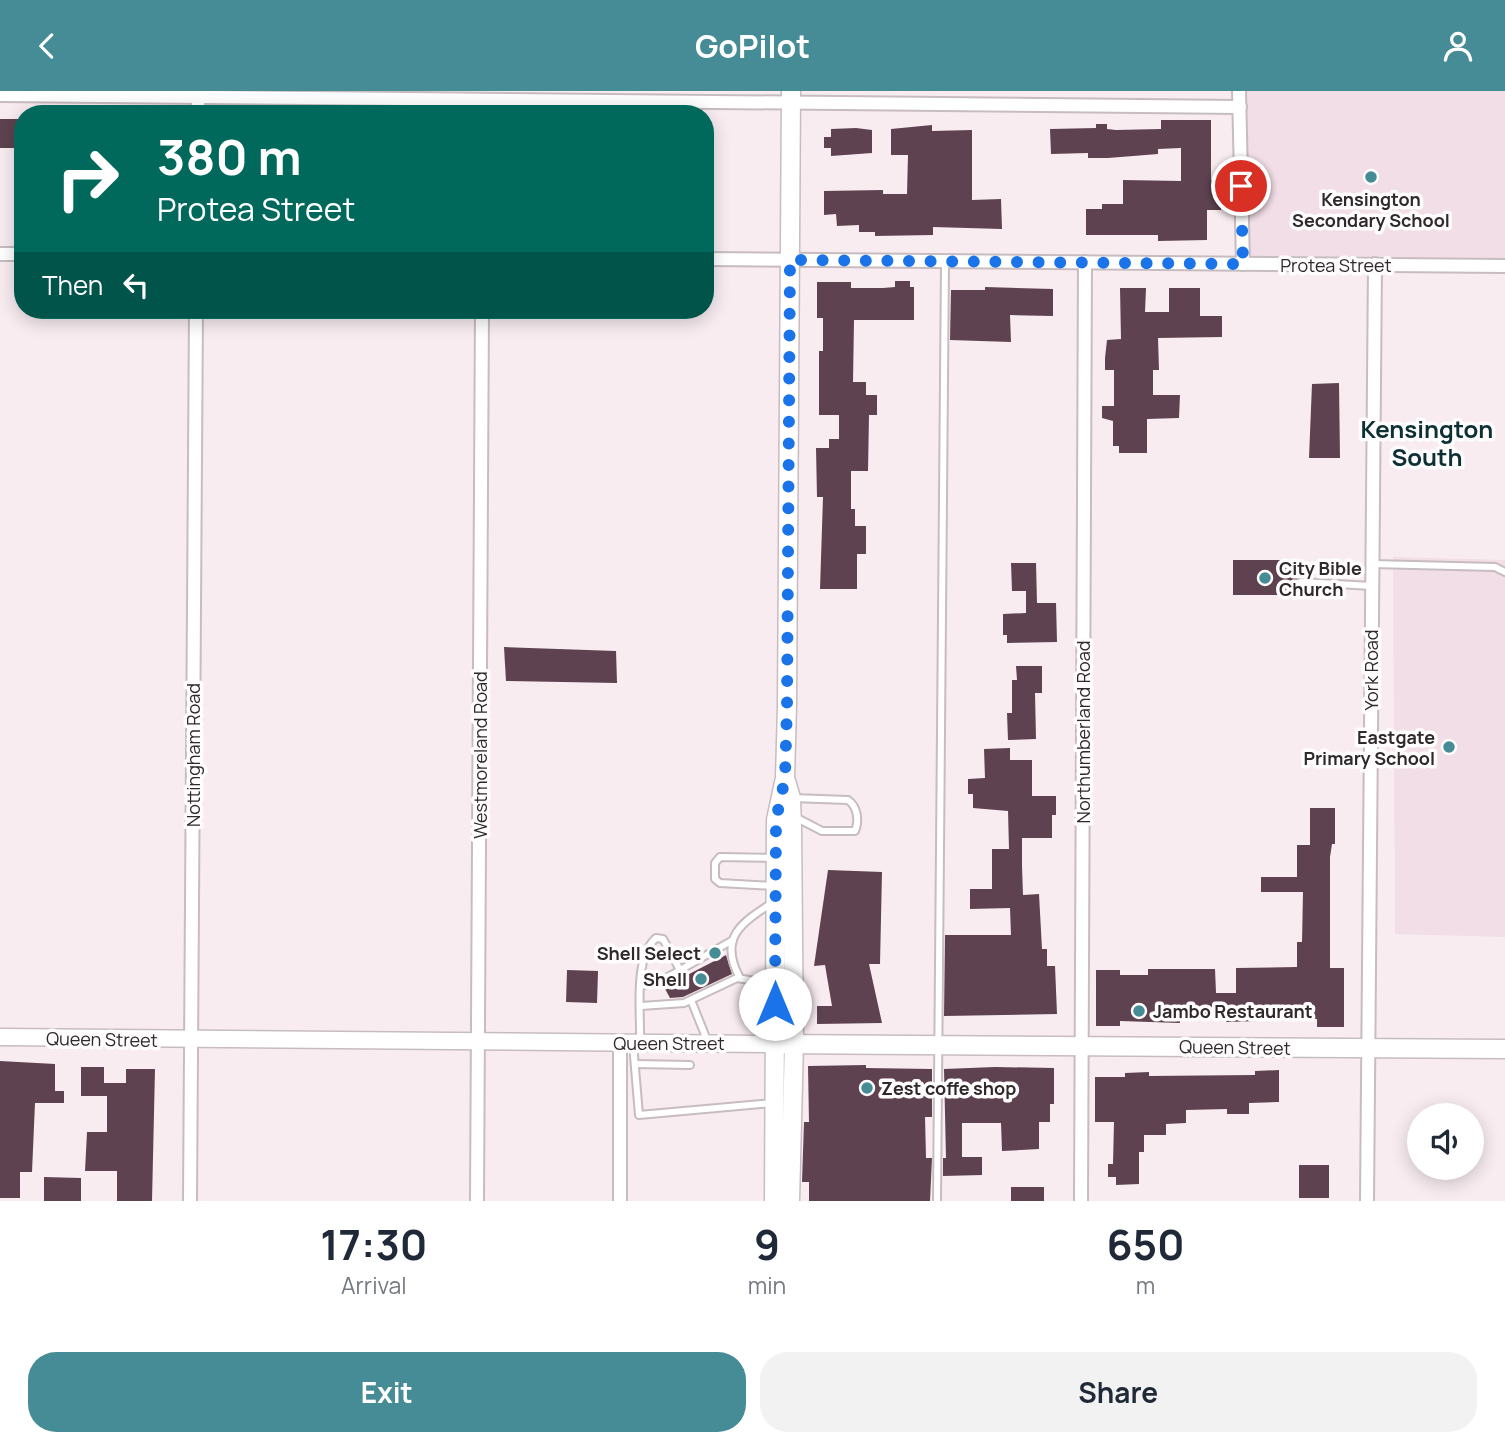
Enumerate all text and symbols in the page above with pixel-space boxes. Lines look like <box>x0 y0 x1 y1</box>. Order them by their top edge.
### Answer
text: GoPilot <box>695 24 810 68</box>
icon: back <box>28 27 66 65</box>
icon: person <box>1439 27 1477 65</box>
text: 380 m <box>157 123 302 190</box>
icon: right <box>42 133 133 224</box>
pin <box>1211 156 1271 216</box>
icon: arrive <box>1222 167 1260 205</box>
marker: Kensington Secondary School <box>1363 169 1379 185</box>
text: Protea Street <box>157 187 355 231</box>
place label: Kensington Secondary School <box>1292 187 1450 232</box>
street label: Protea Street <box>1280 253 1392 277</box>
icon: left <box>117 266 155 304</box>
text: Then <box>42 267 103 303</box>
district label: Kensington South <box>1361 412 1493 473</box>
place label: City Bible Church <box>1279 556 1362 601</box>
marker: City Bible Church <box>1257 570 1273 586</box>
street label: York Road <box>1359 630 1383 710</box>
street label: Northumberland Road <box>1071 641 1095 823</box>
street label: Westmoreland Road <box>468 671 492 839</box>
street label: Nottingham Road <box>181 683 205 827</box>
place label: Eastgate Primary School <box>1303 725 1435 770</box>
marker: Eastgate Primary School <box>1441 739 1457 755</box>
place label: Shell Select <box>597 941 701 965</box>
marker: Shell Select <box>707 945 723 961</box>
place label: Shell <box>643 967 687 991</box>
position arrow <box>738 967 812 1041</box>
marker: Shell <box>693 971 709 987</box>
place label: Jambo Restaurant <box>1153 999 1313 1023</box>
marker: Jambo Restaurant <box>1131 1003 1147 1019</box>
street label: Queen Street <box>46 1026 158 1052</box>
street label: Queen Street <box>613 1031 725 1055</box>
street label: Queen Street <box>1179 1034 1291 1060</box>
place label: Zest coffe shop <box>881 1076 1016 1100</box>
marker: Zest coffe shop <box>859 1080 875 1096</box>
map controls <box>1407 1103 1484 1180</box>
button: sound <box>1407 1103 1484 1180</box>
text: 17:30 <box>320 1215 427 1273</box>
text: 9 <box>754 1215 780 1273</box>
text: 650 <box>1106 1215 1185 1273</box>
text: Arrival <box>341 1269 407 1301</box>
text: min <box>748 1269 786 1301</box>
text: m <box>1136 1269 1155 1301</box>
button: Exit <box>28 1352 746 1432</box>
button: Share <box>760 1352 1477 1432</box>

